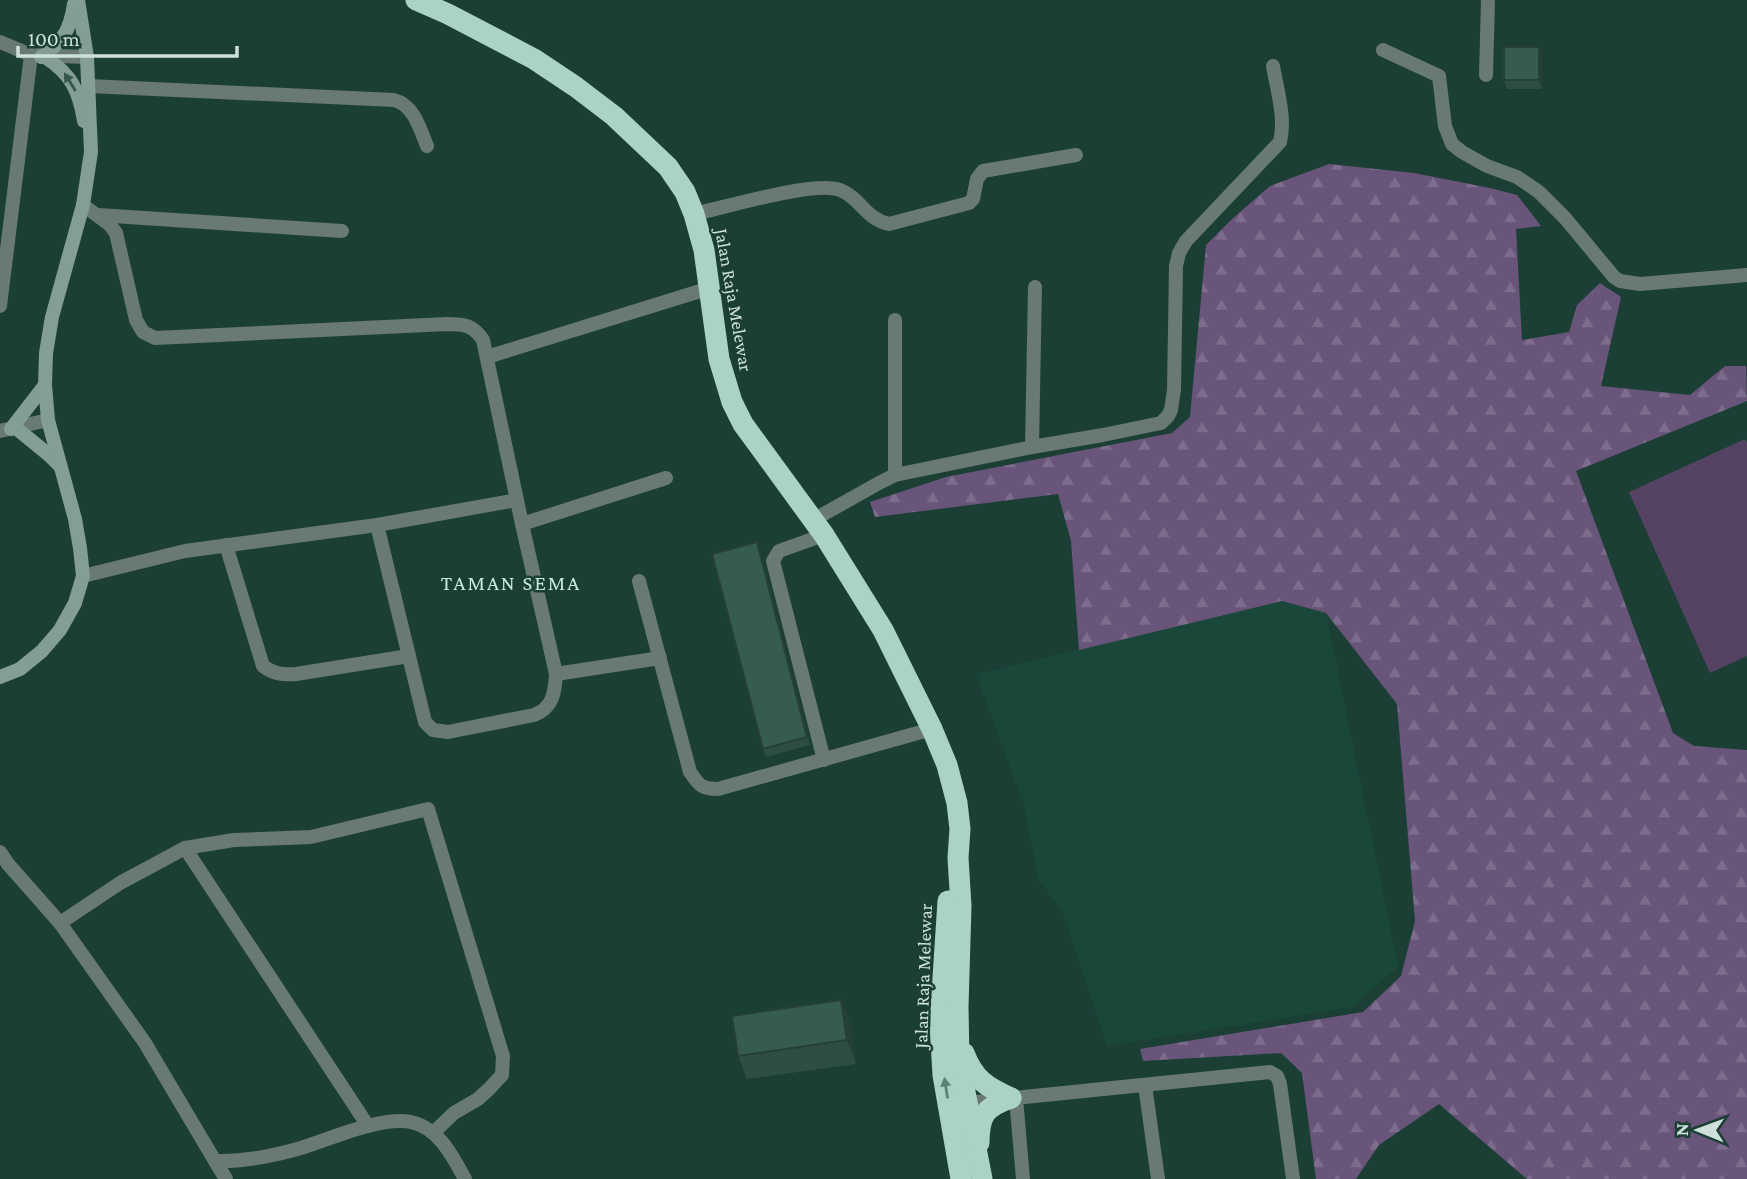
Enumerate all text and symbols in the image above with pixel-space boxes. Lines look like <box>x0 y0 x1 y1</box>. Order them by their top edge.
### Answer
scale bar <box>18 14 236 58</box>
text: 100 m <box>28 27 80 51</box>
one-way arrow <box>64 72 77 92</box>
street label: Jalan Raja Melewar <box>710 225 757 374</box>
district label: TAMAN SEMA <box>441 571 581 595</box>
street label: Jalan Raja Melewar <box>910 903 937 1051</box>
one-way arrow <box>940 1076 951 1098</box>
north arrow <box>1663 1095 1733 1165</box>
text: N <box>1671 1123 1692 1136</box>

